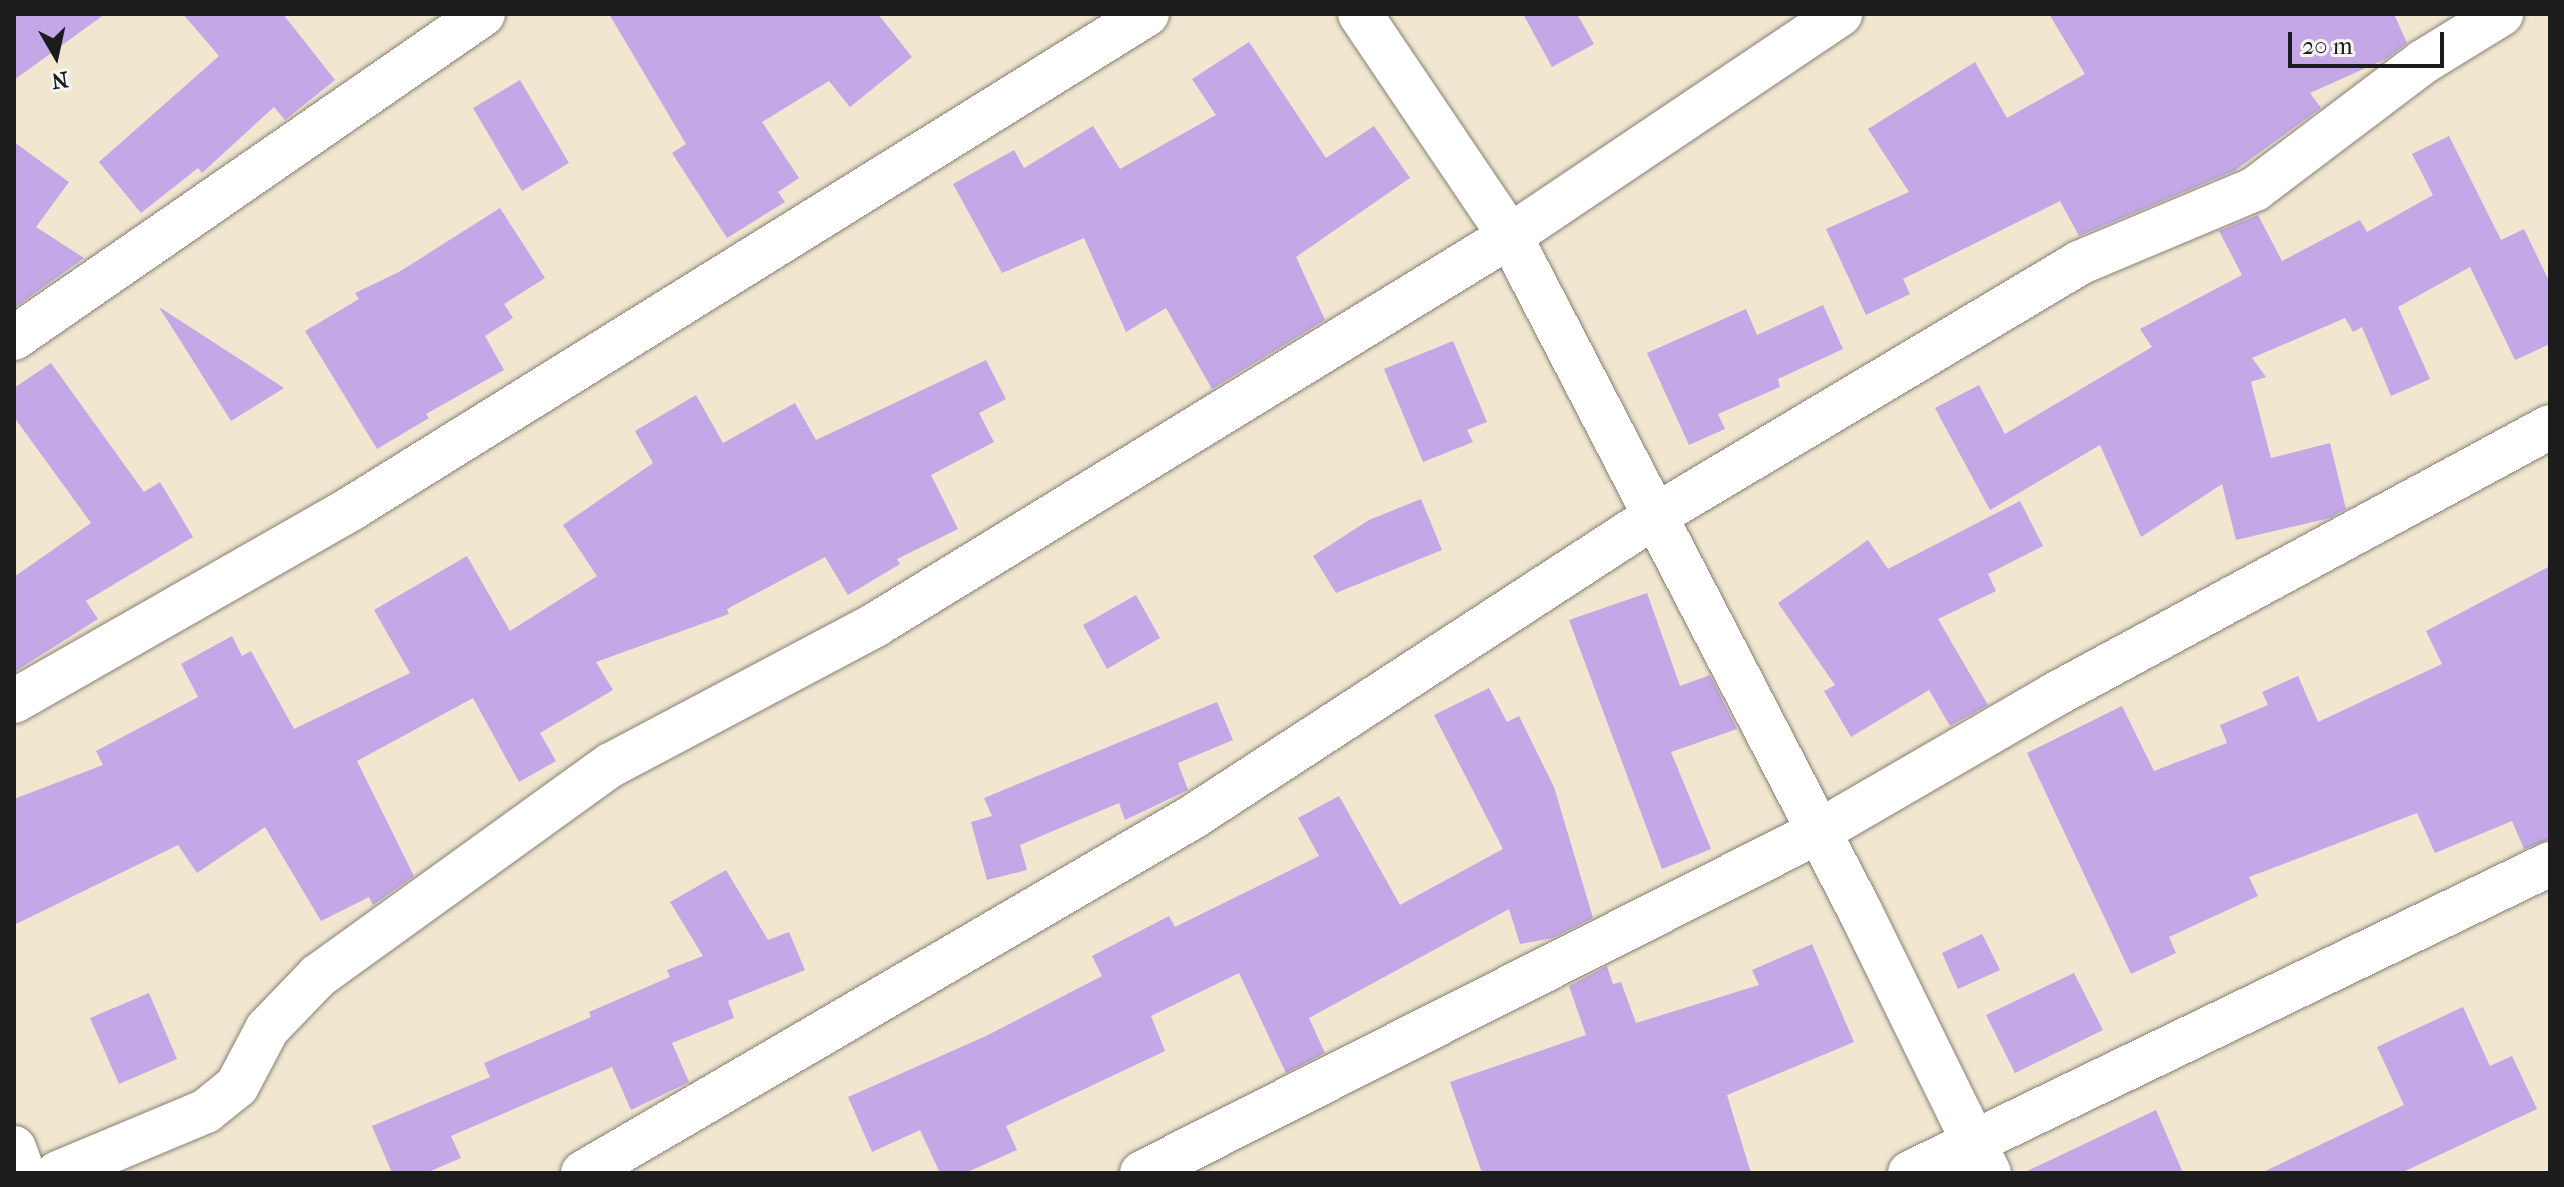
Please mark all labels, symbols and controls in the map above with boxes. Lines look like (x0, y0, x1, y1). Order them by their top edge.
north arrow (16, 16, 96, 96)
scale bar (2292, 16, 2448, 66)
text: 20 m (2302, 32, 2353, 60)
text: N (49, 66, 70, 94)

